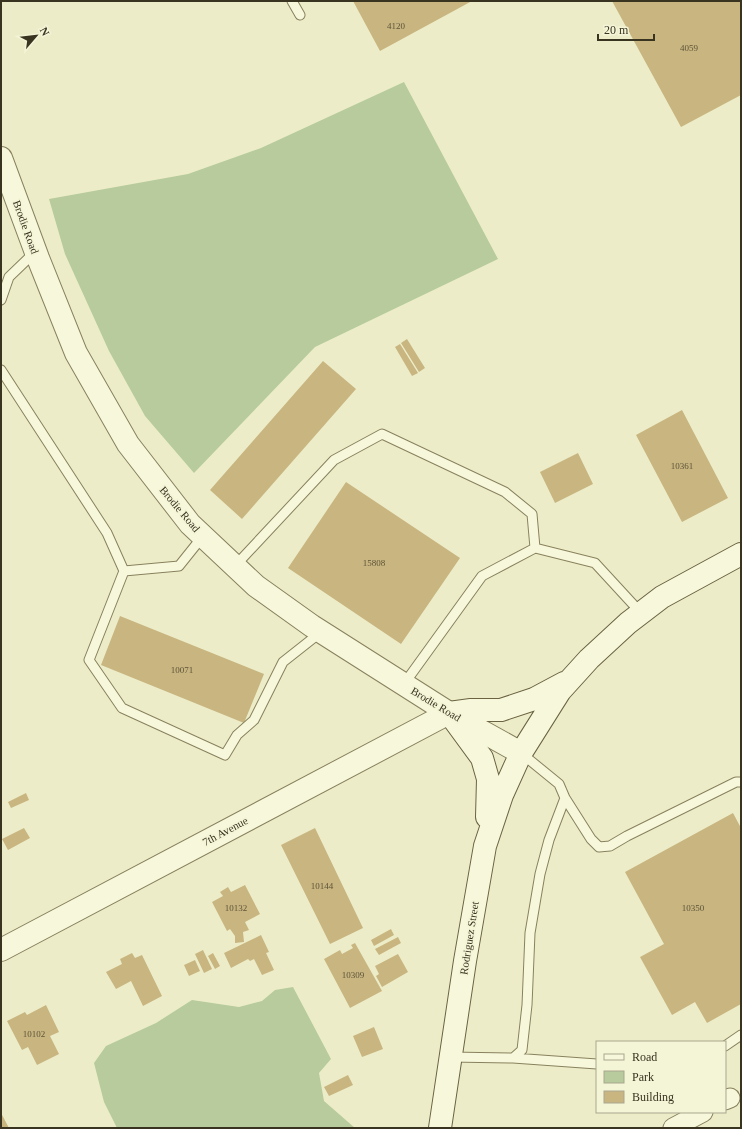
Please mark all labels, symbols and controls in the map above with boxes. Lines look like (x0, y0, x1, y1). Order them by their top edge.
north arrow (16, 16, 56, 56)
scale bar (598, 16, 654, 42)
house number: 4120 (387, 21, 406, 31)
text: 20 m (604, 23, 629, 37)
text: N (38, 25, 52, 38)
house number: 4059 (680, 43, 699, 53)
street label: Brodie Road (11, 199, 41, 256)
house number: 10361 (671, 461, 693, 471)
street label: Brodie Road (157, 484, 203, 535)
house number: 15808 (363, 558, 386, 568)
house number: 10071 (171, 665, 193, 675)
street label: Brodie Road (409, 684, 463, 724)
street label: 7th Avenue (200, 814, 250, 848)
house number: 10144 (311, 881, 334, 891)
street label: Rodriguez Street (457, 900, 481, 976)
house number: 10132 (225, 903, 247, 913)
house number: 10350 (682, 903, 705, 913)
house number: 10309 (342, 970, 365, 980)
house number: 10102 (23, 1029, 45, 1039)
legend (596, 1041, 726, 1113)
text: Road (632, 1050, 657, 1064)
text: Park (632, 1070, 654, 1084)
text: Building (632, 1090, 674, 1104)

